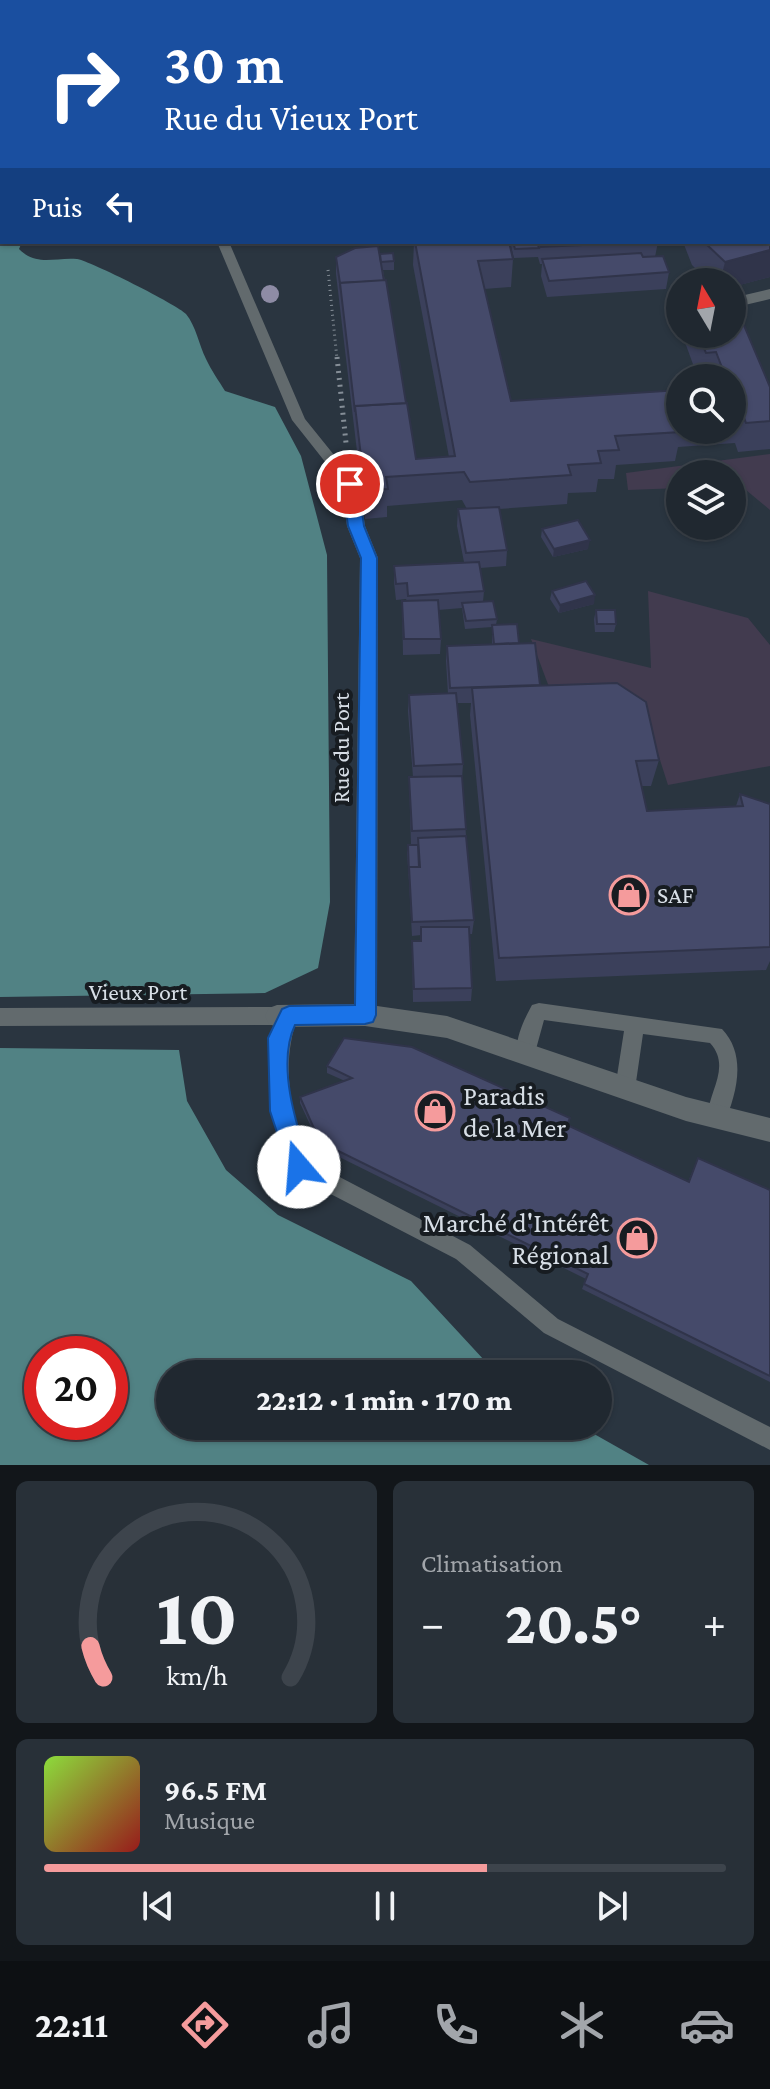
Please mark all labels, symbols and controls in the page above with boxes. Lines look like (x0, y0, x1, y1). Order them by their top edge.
icon: right (32, 32, 136, 136)
text: 30 m (164, 33, 284, 95)
text: Rue du Vieux Port (164, 98, 418, 138)
icon: left (99, 184, 143, 228)
text: Puis (32, 190, 83, 223)
north arrow (666, 268, 746, 348)
map controls (666, 268, 746, 540)
button: search (666, 364, 746, 444)
pin (316, 450, 384, 518)
button: layers (666, 460, 746, 540)
icon: arrive (328, 462, 372, 506)
street label: Rue du Port (327, 692, 354, 803)
shop icon: SAF (608, 874, 650, 916)
place label: SAF (657, 881, 694, 908)
street label: Vieux Port (89, 978, 188, 1005)
place label: Paradis de la Mer (463, 1080, 566, 1143)
shop icon: Paradis de la Mer (414, 1090, 456, 1132)
position arrow (257, 1125, 341, 1209)
place label: Marché d'Intérêt Régional (422, 1207, 610, 1270)
shop icon: Marché d'Intérêt Régional (616, 1217, 658, 1259)
speed limit sign: 20 (24, 1336, 128, 1440)
text: 22:12 · 1 min · 170 m (256, 1383, 512, 1416)
text: Climatisation (421, 1549, 563, 1578)
text: 10 (156, 1569, 237, 1662)
text: 20.5° (505, 1589, 642, 1656)
text: − (421, 1599, 444, 1647)
text: + (703, 1599, 726, 1647)
text: km/h (166, 1659, 227, 1691)
text: 96.5 FM (164, 1773, 267, 1806)
text: Musique (164, 1806, 255, 1835)
icon: previous (136, 1884, 180, 1928)
icon: pause (363, 1884, 407, 1928)
icon: next (590, 1884, 634, 1928)
icon: directions (177, 1997, 233, 2053)
icon: music (303, 1997, 359, 2053)
icon: phone (428, 1997, 484, 2053)
icon: climate (554, 1997, 610, 2053)
icon: car (679, 1997, 735, 2053)
text: 22:11 (35, 2005, 108, 2045)

